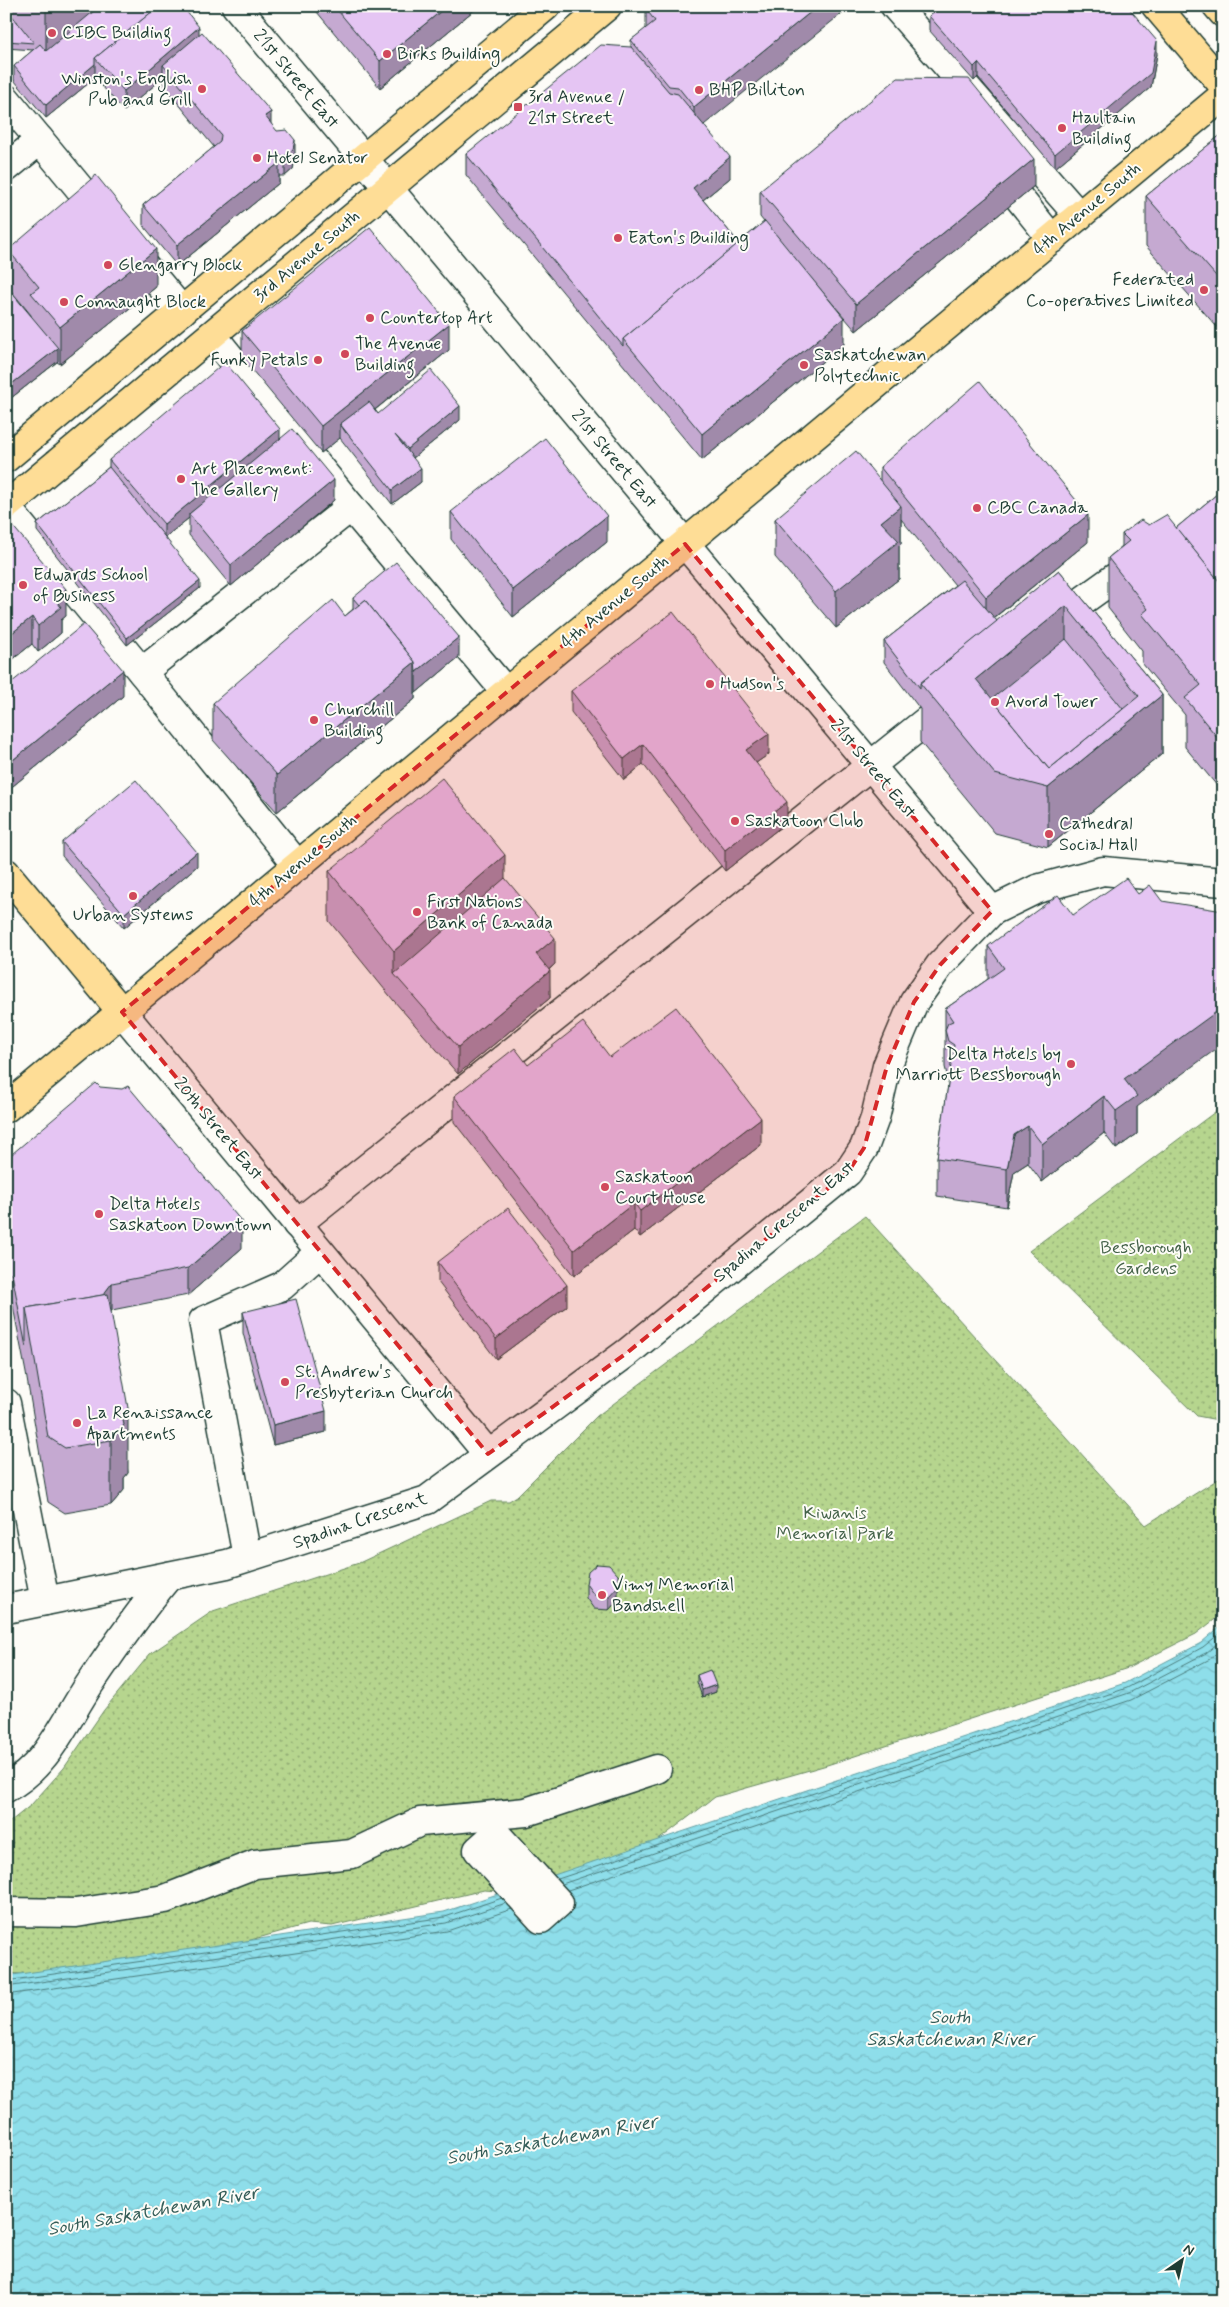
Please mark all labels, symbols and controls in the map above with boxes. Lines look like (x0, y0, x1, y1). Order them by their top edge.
place label: CIBC Building (62, 21, 171, 47)
street label: 21st Street East (247, 24, 345, 134)
marker: CIBC Building (46, 27, 58, 39)
place label: Birks Building (397, 42, 500, 67)
marker: Birks Building (381, 48, 393, 60)
place label: Winston's English Pub and Grill (61, 67, 192, 112)
place label: BHP Billiton (709, 78, 805, 102)
marker: Winston's English Pub and Grill (196, 83, 208, 95)
marker: BHP Billiton (693, 84, 705, 96)
place label: 3rd Avenue / 21st Street (528, 85, 625, 130)
marker: 3rd Avenue / 21st Street (512, 101, 524, 113)
place label: Haultain Building (1072, 106, 1136, 153)
marker: Haultain Building (1056, 122, 1068, 134)
place label: Hotel Senator (267, 146, 369, 170)
marker: Hotel Senator (251, 152, 263, 164)
street label: 4th Avenue South (1028, 157, 1146, 261)
street label: 3rd Avenue South (249, 204, 365, 308)
place label: Eaton's Building (628, 226, 749, 251)
marker: Eaton's Building (612, 232, 624, 244)
place label: Glengarry Block (118, 253, 242, 277)
marker: Glengarry Block (102, 259, 114, 271)
place label: Federated Co-operatives Limited (1026, 268, 1194, 313)
marker: Federated Co-operatives Limited (1198, 284, 1210, 296)
place label: Connaught Block (74, 290, 206, 314)
marker: Connaught Block (58, 296, 70, 308)
place label: Countertop Art (380, 306, 493, 330)
marker: Countertop Art (364, 312, 376, 324)
place label: The Avenue Building (355, 332, 441, 379)
place label: Saskatchewan Polytechnic (814, 343, 927, 388)
place label: Funky Petals (210, 348, 308, 372)
marker: The Avenue Building (339, 348, 351, 360)
marker: Funky Petals (312, 354, 324, 366)
marker: Saskatchewan Polytechnic (798, 359, 810, 371)
street label: 21st Street East (565, 404, 663, 514)
place label: Art Placement: The Gallery (191, 457, 312, 502)
marker: Art Placement: The Gallery (175, 473, 187, 485)
place label: CBC Canada (987, 496, 1088, 520)
marker: CBC Canada (971, 502, 983, 514)
street label: 4th Avenue South (556, 550, 674, 654)
place label: Edwards School of Business (33, 563, 148, 608)
marker: Edwards School of Business (17, 579, 29, 591)
place label: Hudson's (720, 672, 784, 696)
marker: Hudson's (704, 678, 716, 690)
place label: Avord Tower (1005, 690, 1098, 714)
marker: Avord Tower (989, 696, 1001, 708)
place label: Churchill Building (324, 698, 394, 745)
marker: Churchill Building (308, 714, 320, 726)
street label: 21st Street East (824, 714, 922, 824)
street label: 4th Avenue South (244, 809, 362, 913)
place label: Saskatoon Club (745, 809, 863, 833)
place label: Cathedral Social Hall (1059, 812, 1137, 857)
marker: Saskatoon Club (729, 815, 741, 827)
marker: Cathedral Social Hall (1043, 828, 1055, 840)
marker: Urban Systems (127, 890, 139, 902)
place label: First Nations Bank of Canada (427, 890, 553, 935)
place label: Urban Systems (73, 903, 193, 927)
marker: First Nations Bank of Canada (411, 906, 423, 918)
place label: Delta Hotels by Marriott Bessborough (896, 1042, 1061, 1087)
marker: Delta Hotels by Marriott Bessborough (1065, 1058, 1077, 1070)
street label: 20th Street East (168, 1072, 269, 1186)
street label: Spadina Crescent East (708, 1155, 860, 1288)
place label: Saskatoon Court House (615, 1165, 706, 1210)
marker: Saskatoon Court House (599, 1181, 611, 1193)
place label: Delta Hotels Saskatoon Downtown (109, 1192, 272, 1237)
marker: Delta Hotels Saskatoon Downtown (93, 1208, 105, 1220)
park label: Bessborough Gardens (1100, 1236, 1192, 1281)
place label: St. Andrew's Presbyterian Church (295, 1360, 453, 1405)
marker: St. Andrew's Presbyterian Church (279, 1376, 291, 1388)
place label: La Renaissance Apartments (87, 1401, 213, 1447)
marker: La Renaissance Apartments (71, 1417, 83, 1429)
street label: Spadina Crescent (290, 1487, 431, 1555)
park label: Kiwanis Memorial Park (776, 1501, 894, 1546)
place label: Vimy Memorial Bandshell (612, 1573, 734, 1618)
marker: Vimy Memorial Bandshell (596, 1589, 608, 1601)
water label: South Saskatchewan River (866, 2005, 1037, 2052)
water label: South Saskatchewan River (445, 2109, 662, 2171)
water label: South Saskatchewan River (46, 2180, 263, 2242)
north arrow (1156, 2234, 1206, 2284)
text: N (1180, 2240, 1198, 2260)

